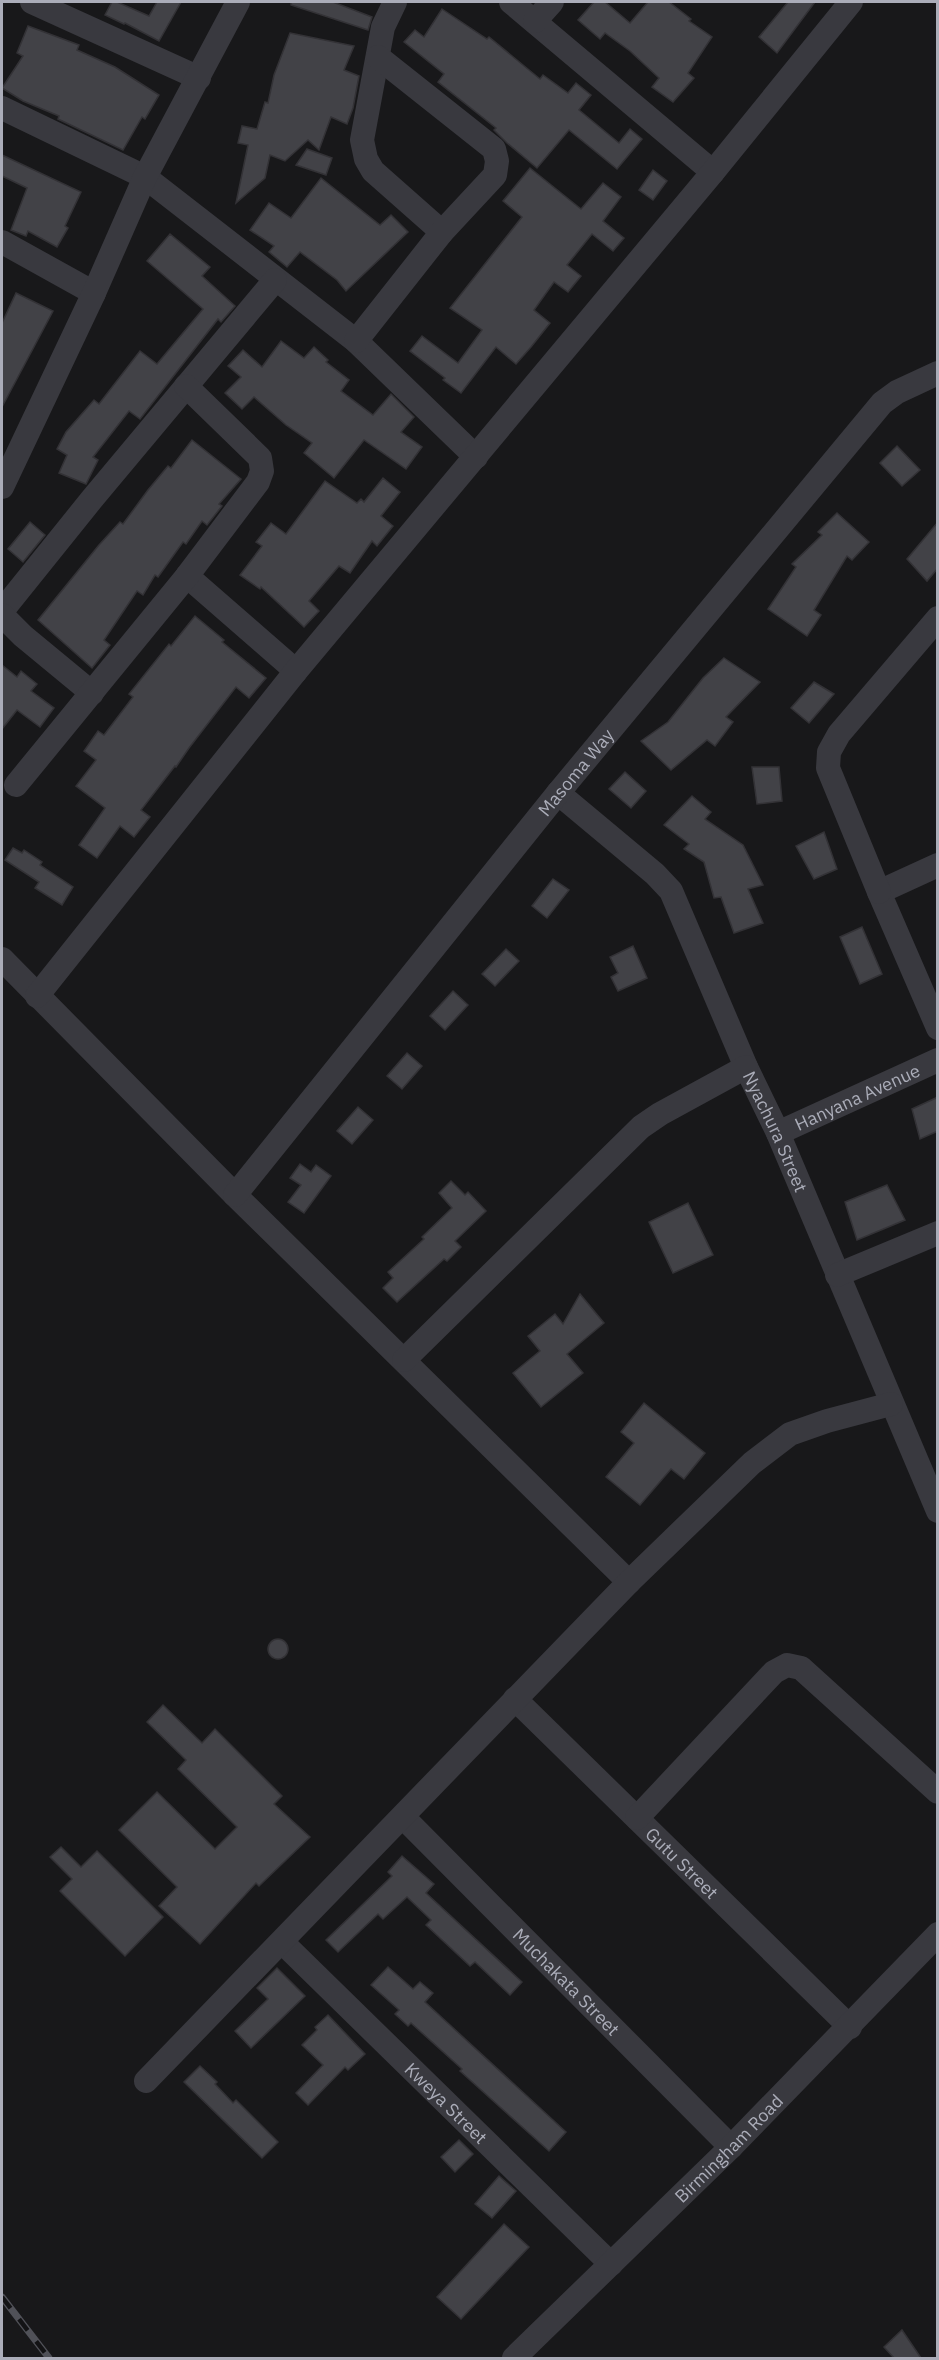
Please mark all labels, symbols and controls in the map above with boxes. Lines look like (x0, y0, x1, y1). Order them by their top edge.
street label: Masoma Way (533, 723, 619, 821)
street label: Hanyana Avenue (791, 1058, 923, 1135)
street label: Nyachura Street (738, 1067, 813, 1195)
street label: Gutu Street (641, 1822, 723, 1903)
street label: Muchakata Street (508, 1923, 625, 2040)
street label: Kweya Street (400, 2057, 493, 2148)
street label: Birmingham Road (669, 2089, 788, 2207)

